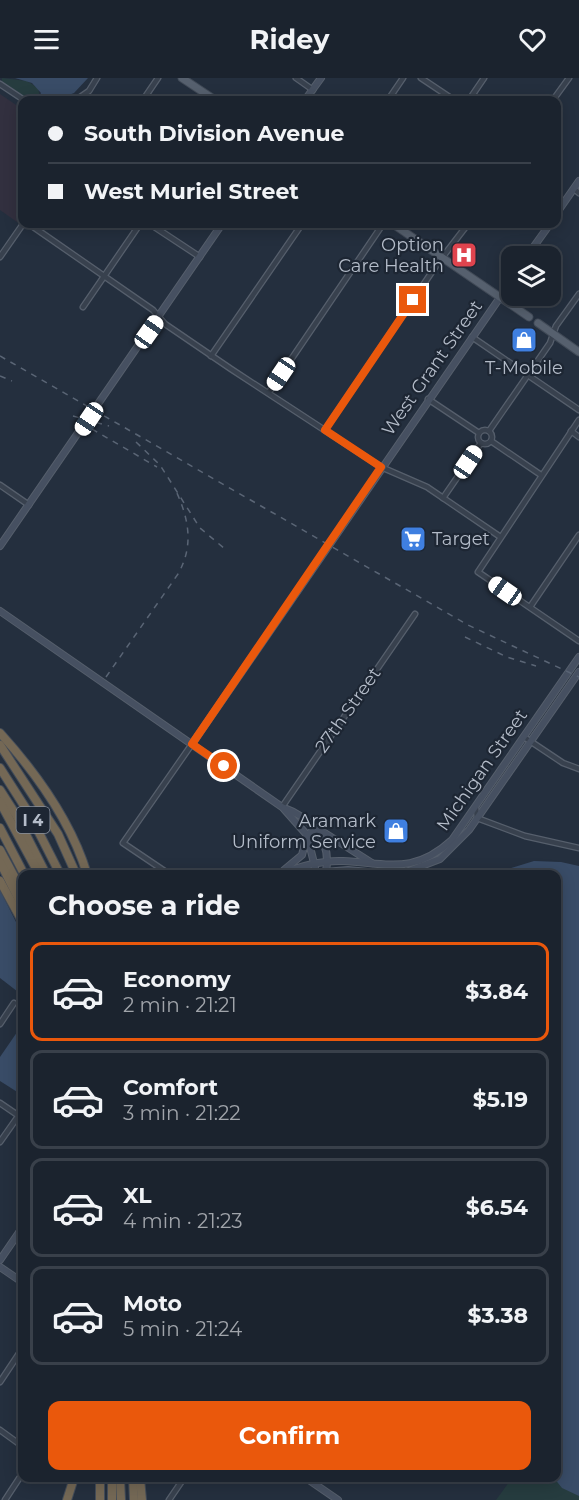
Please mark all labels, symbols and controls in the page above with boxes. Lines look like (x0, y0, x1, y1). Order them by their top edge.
icon: menu (30, 23, 63, 56)
text: Ridey (250, 23, 329, 56)
icon: heart (516, 23, 549, 56)
text: South Division Avenue (84, 120, 344, 147)
text: West Muriel Street (84, 178, 299, 205)
place label: Option Care Health (338, 234, 444, 277)
hospital icon: Option Care Health (449, 240, 479, 270)
map controls (501, 246, 561, 306)
button: layers (501, 246, 561, 306)
route end (399, 286, 426, 313)
street label: West Grant Street (377, 296, 487, 440)
car (131, 312, 167, 352)
shop icon: T-Mobile (509, 325, 539, 355)
car (263, 354, 299, 394)
place label: T-Mobile (485, 357, 563, 379)
car (71, 399, 107, 439)
car (450, 442, 486, 482)
supermarket icon: Target (398, 524, 428, 554)
place label: Target (432, 528, 490, 550)
car (485, 573, 525, 609)
street label: 27th Street (311, 663, 385, 757)
street label: Michigan Street (432, 705, 532, 835)
route start (210, 752, 237, 779)
road number: I 4 (16, 807, 50, 833)
place label: Aramark Uniform Service (232, 810, 376, 853)
shop icon: Aramark Uniform Service (381, 816, 411, 846)
text: Choose a ride (48, 889, 240, 922)
icon: car (51, 965, 105, 1019)
text: Economy (123, 966, 231, 993)
text: $3.84 (465, 978, 528, 1005)
text: 2 min · 21:21 (123, 993, 237, 1017)
icon: car (51, 1073, 105, 1127)
text: Comfort (123, 1074, 218, 1101)
text: $5.19 (473, 1086, 528, 1113)
text: 3 min · 21:22 (123, 1101, 241, 1125)
icon: car (51, 1181, 105, 1235)
text: XL (123, 1182, 152, 1209)
text: $6.54 (466, 1194, 528, 1221)
text: 4 min · 21:23 (123, 1209, 243, 1233)
icon: car (51, 1289, 105, 1343)
text: Moto (123, 1290, 182, 1317)
text: $3.38 (467, 1302, 528, 1329)
text: 5 min · 21:24 (123, 1317, 242, 1341)
button: Confirm (48, 1401, 531, 1470)

